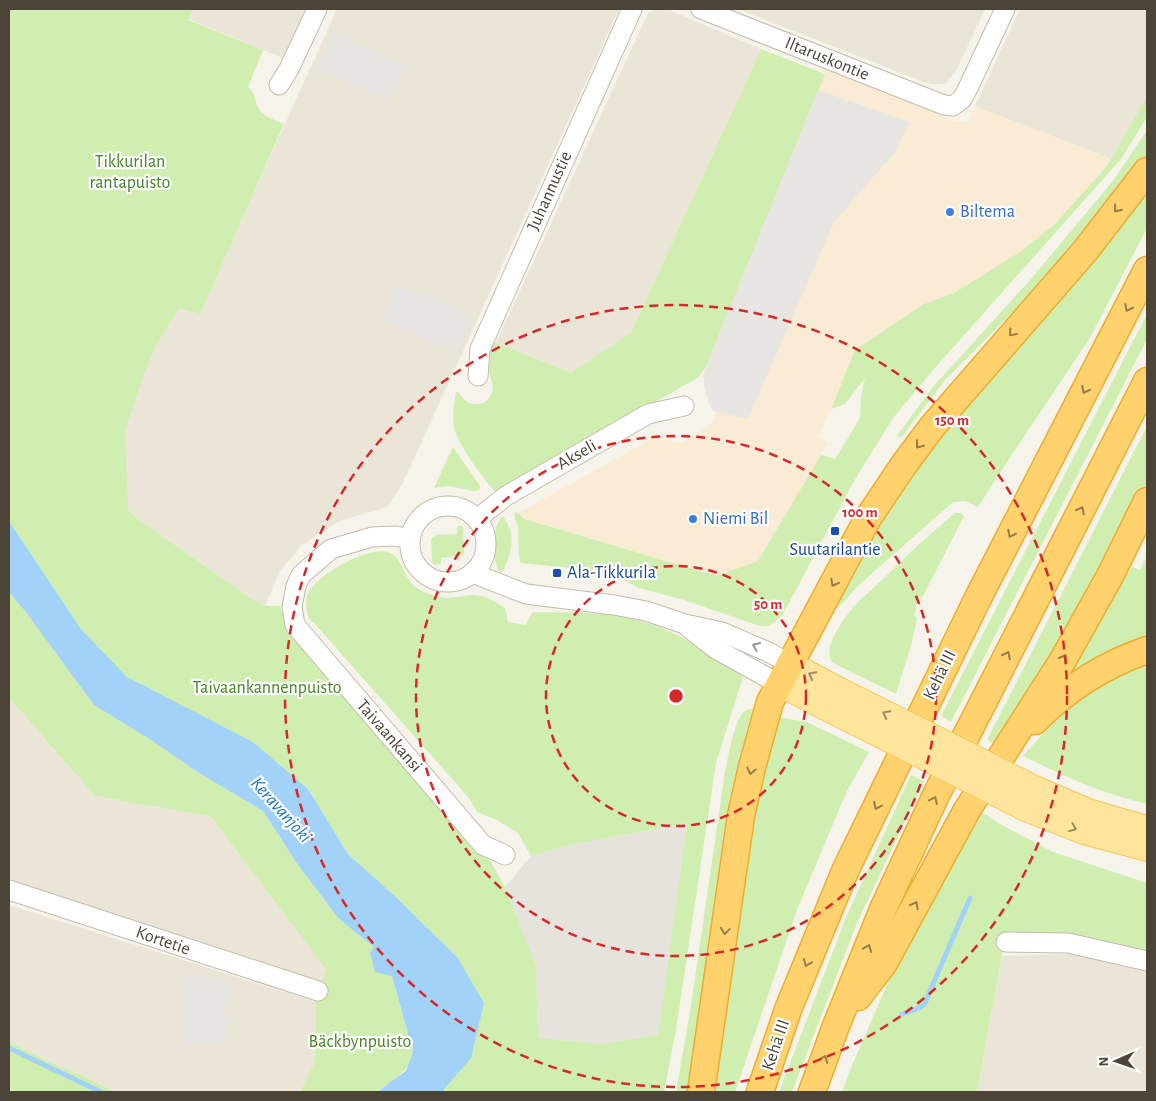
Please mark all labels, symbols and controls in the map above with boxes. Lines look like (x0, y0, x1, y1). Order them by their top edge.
street label: Iltaruskontie (782, 34, 872, 84)
street label: Juhannustie (525, 149, 575, 233)
park label: Tikkurilan rantapuisto (90, 153, 171, 192)
place label: Biltema (960, 203, 1015, 221)
one-way arrow (1114, 204, 1123, 213)
marker: Biltema (944, 206, 956, 218)
one-way arrow (1124, 303, 1134, 312)
one-way arrow (1009, 328, 1018, 337)
one-way arrow (1081, 385, 1091, 394)
text: 150 m (935, 413, 969, 428)
street label: Akseli (554, 437, 600, 473)
one-way arrow (916, 439, 924, 448)
text: 100 m (842, 505, 878, 520)
one-way arrow (1075, 506, 1085, 515)
place label: Niemi Bil (703, 510, 768, 528)
marker: Niemi Bil (687, 513, 699, 525)
marker: Suutarilantie (829, 525, 841, 537)
one-way arrow (1007, 529, 1017, 538)
place label: Suutarilantie (789, 541, 881, 559)
place label: Ala-Tikkurila (567, 564, 656, 582)
marker: Ala-Tikkurila (551, 567, 563, 579)
one-way arrow (830, 578, 840, 587)
text: 50 m (754, 597, 782, 612)
one-way arrow (752, 642, 761, 653)
street label: Kehä III (920, 647, 960, 703)
one-way arrow (1001, 651, 1011, 660)
one-way arrow (1058, 654, 1068, 663)
one-way arrow (808, 672, 817, 682)
park label: Taivaankannenpuisto (192, 679, 342, 697)
centre of rings (667, 687, 685, 705)
street label: Taivaankansi (353, 696, 425, 776)
one-way arrow (882, 709, 891, 720)
one-way arrow (746, 766, 757, 775)
water label: Keravanjoki (247, 774, 315, 846)
one-way arrow (928, 796, 939, 805)
one-way arrow (873, 800, 883, 809)
one-way arrow (1068, 822, 1077, 832)
one-way arrow (909, 901, 919, 910)
street label: Kortetie (134, 923, 192, 959)
one-way arrow (720, 927, 731, 935)
one-way arrow (862, 944, 872, 953)
one-way arrow (803, 958, 814, 967)
street label: Kehä III (759, 1017, 793, 1073)
park label: Bäckbynpuisto (309, 1033, 412, 1051)
north arrow (1091, 1036, 1141, 1086)
one-way arrow (818, 1055, 828, 1064)
text: N (1097, 1056, 1111, 1067)

